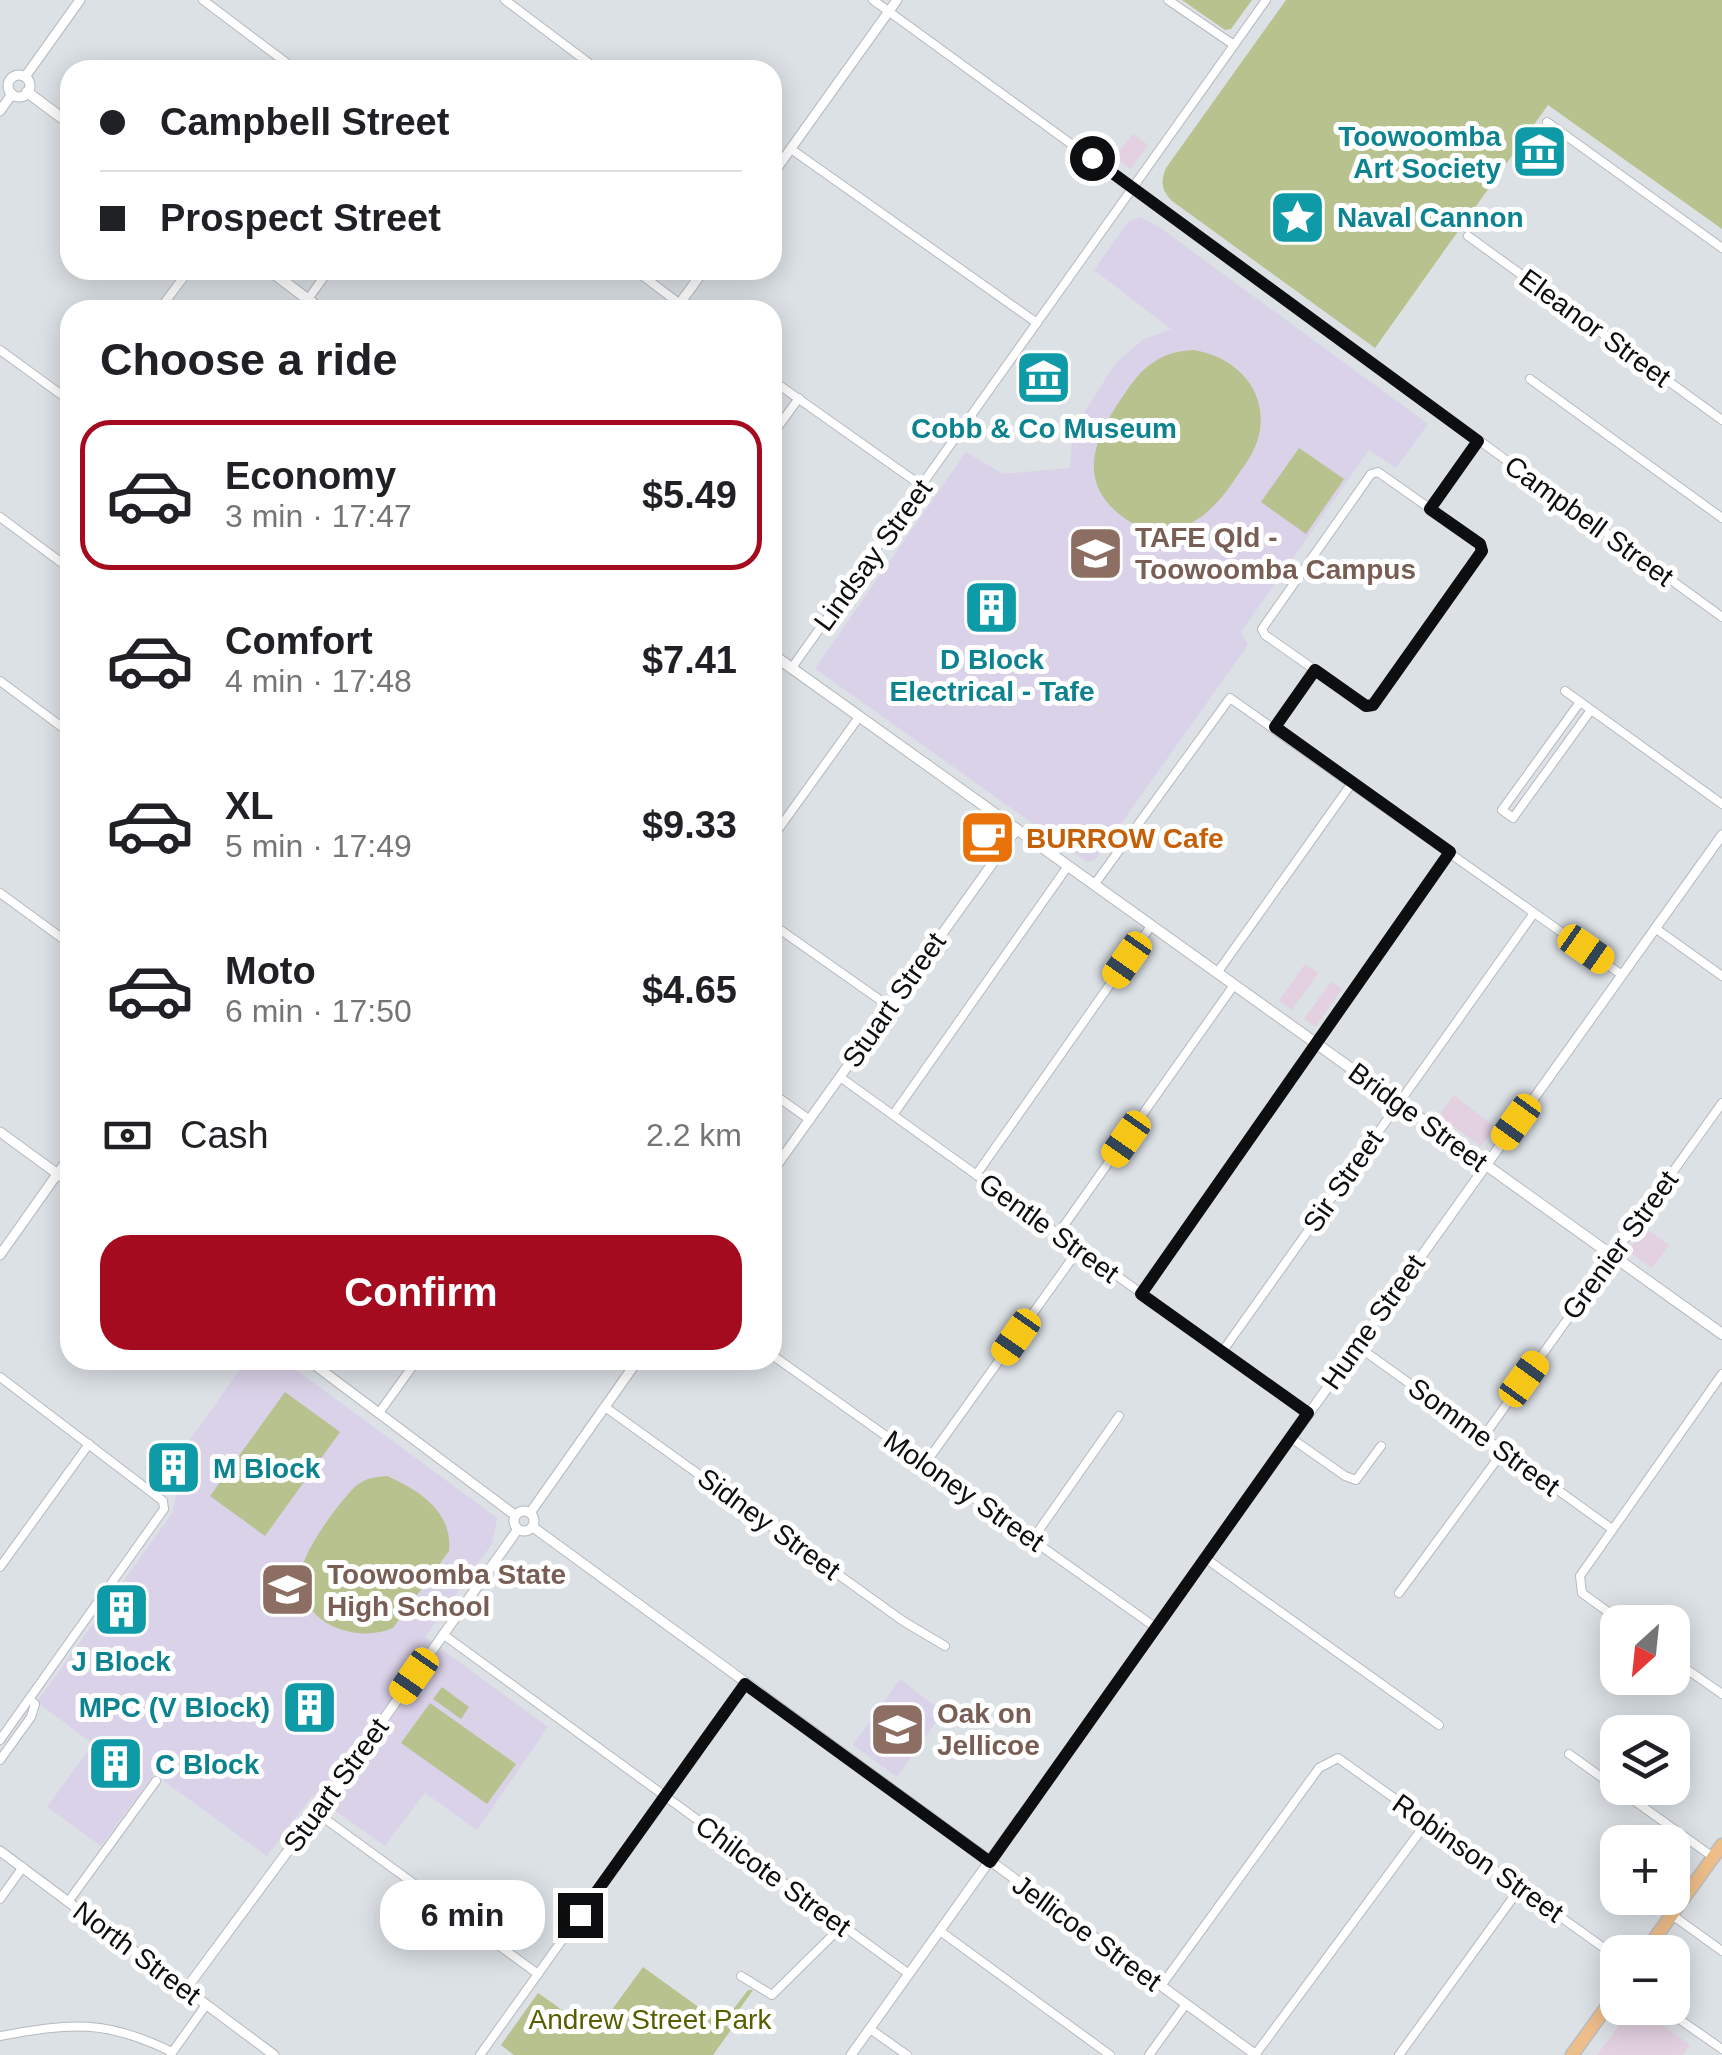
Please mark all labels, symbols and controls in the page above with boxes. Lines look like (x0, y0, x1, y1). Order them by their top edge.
text: Campbell Street (160, 101, 449, 143)
place label: Toowoomba Art Society (1338, 121, 1501, 184)
museum icon: Toowoomba Art Society (1510, 122, 1570, 182)
route start (1070, 136, 1115, 181)
place icon: Naval Cannon (1268, 187, 1328, 247)
text: Prospect Street (160, 197, 441, 239)
place label: Naval Cannon (1337, 202, 1524, 233)
street label: Eleanor Street (1513, 263, 1677, 393)
text: Choose a ride (100, 334, 398, 385)
museum icon: Cobb & Co Museum (1014, 347, 1074, 407)
place label: Cobb & Co Museum (911, 413, 1177, 444)
street label: Campbell Street (1499, 449, 1679, 593)
icon: car (105, 450, 195, 540)
text: Economy (225, 455, 396, 497)
street label: Lindsay Street (808, 473, 938, 637)
text: $5.49 (642, 474, 737, 516)
text: 3 min · 17:47 (225, 498, 412, 534)
place label: TAFE Qld - Toowoomba Campus (1135, 522, 1416, 585)
school or university icon: TAFE Qld - Toowoomba Campus (1066, 523, 1126, 583)
building icon: D Block Electrical - Tafe (962, 578, 1022, 638)
icon: car (105, 615, 195, 705)
text: Comfort (225, 620, 373, 662)
text: $7.41 (642, 639, 737, 681)
place label: D Block Electrical - Tafe (890, 644, 1094, 707)
text: 4 min · 17:48 (225, 663, 412, 699)
icon: car (105, 780, 195, 870)
text: XL (225, 785, 274, 827)
text: $9.33 (642, 804, 737, 846)
cafe icon: BURROW Cafe (957, 808, 1017, 868)
place label: BURROW Cafe (1026, 823, 1224, 854)
text: 5 min · 17:49 (225, 828, 412, 864)
car (1553, 920, 1619, 978)
street label: Stuart Street (836, 927, 952, 1073)
car (1098, 927, 1156, 993)
icon: car (105, 945, 195, 1035)
text: Moto (225, 950, 316, 992)
text: $4.65 (642, 969, 737, 1011)
text: 6 min · 17:50 (225, 993, 412, 1029)
street label: Bridge Street (1343, 1056, 1493, 1178)
car (1486, 1089, 1546, 1155)
car (1097, 1106, 1155, 1172)
icon: cash (100, 1108, 155, 1163)
text: Cash (180, 1114, 269, 1156)
text: 2.2 km (646, 1117, 742, 1153)
street label: Sir Street (1297, 1124, 1389, 1238)
street label: Grenier Street (1556, 1165, 1684, 1325)
street label: Gentle Street (973, 1167, 1125, 1289)
button: Confirm (100, 1235, 742, 1350)
street label: Hume Street (1315, 1249, 1431, 1395)
car (987, 1304, 1045, 1370)
car (1494, 1346, 1554, 1412)
street label: Somme Street (1403, 1372, 1566, 1502)
street label: Moloney Street (878, 1424, 1050, 1558)
building icon: M Block (144, 1438, 204, 1498)
place label: M Block (213, 1453, 321, 1484)
street label: Sidney Street (692, 1462, 846, 1586)
place label: Toowoomba State High School (327, 1559, 566, 1622)
school or university icon: Toowoomba State High School (258, 1560, 318, 1620)
building icon: J Block (91, 1580, 151, 1640)
north arrow (1600, 1605, 1690, 1695)
map controls (1600, 1605, 1690, 2025)
car (385, 1643, 443, 1709)
place label: J Block (71, 1646, 171, 1677)
building icon: MPC (V Block) (279, 1677, 339, 1737)
place label: MPC (V Block) (79, 1692, 270, 1723)
place label: Oak on Jellicoe (937, 1698, 1040, 1761)
school or university icon: Oak on Jellicoe (868, 1699, 928, 1759)
street label: Stuart Street (277, 1712, 395, 1858)
button: layers (1600, 1715, 1690, 1805)
building icon: C Block (86, 1734, 146, 1794)
place label: C Block (155, 1749, 260, 1780)
street label: Robinson Street (1387, 1788, 1569, 1928)
street label: Chilcote Street (690, 1809, 857, 1943)
button: + (1600, 1825, 1690, 1915)
street label: Jellicoe Street (1007, 1869, 1167, 1997)
callout: 6 min (380, 1880, 545, 1950)
route end (558, 1893, 603, 1938)
street label: North Street (67, 1895, 207, 2011)
text: 6 min (421, 1897, 504, 1933)
button: − (1600, 1935, 1690, 2025)
park label: Andrew Street Park (529, 2004, 772, 2035)

